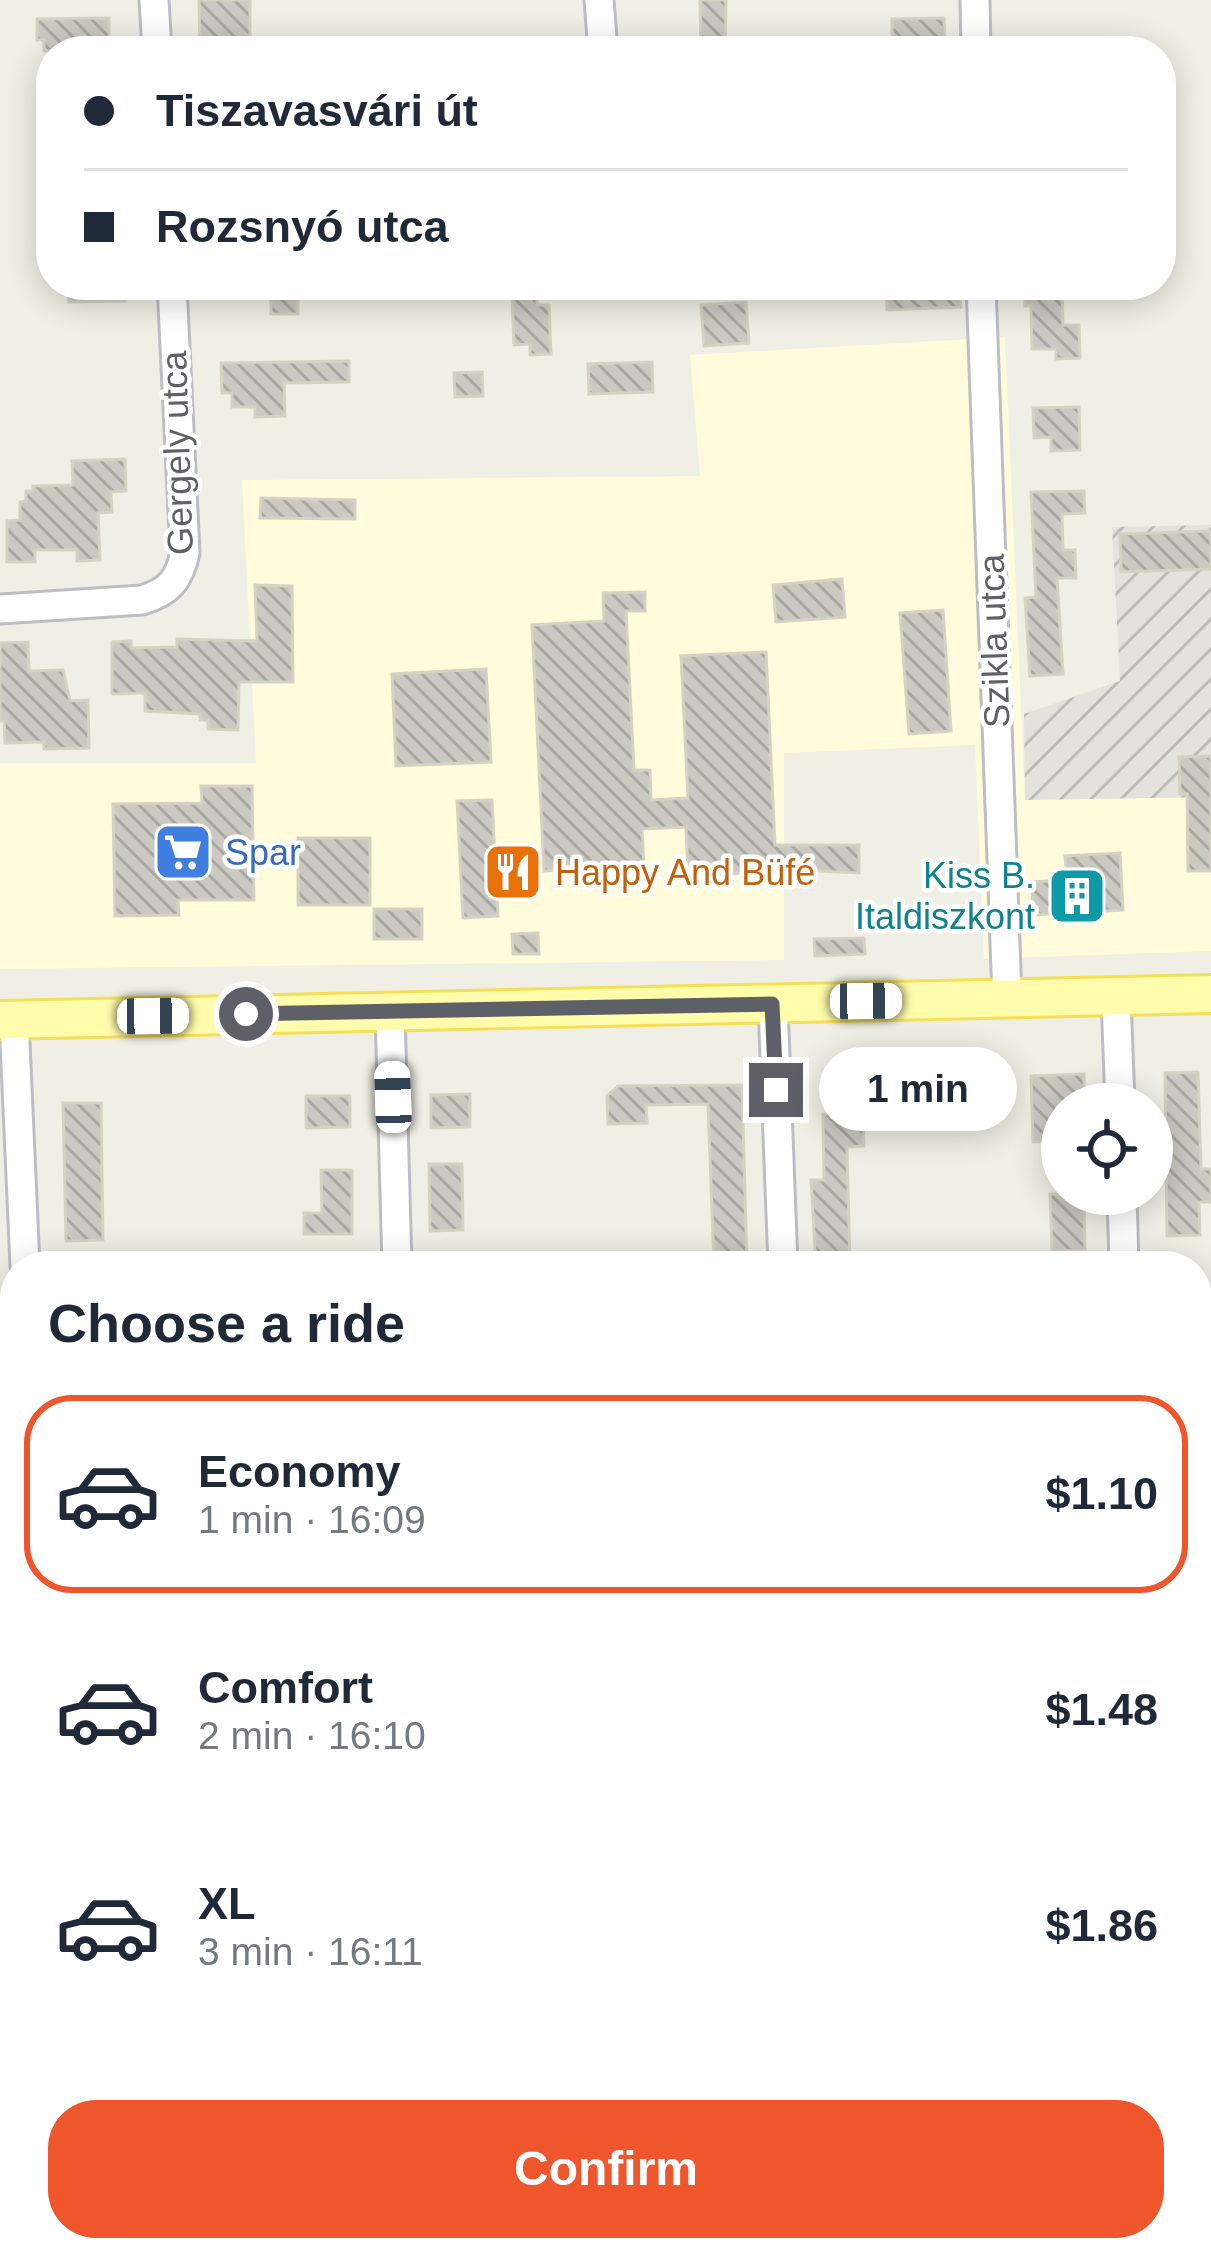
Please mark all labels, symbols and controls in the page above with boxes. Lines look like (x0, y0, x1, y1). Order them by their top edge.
text: Tiszavasvári út (156, 85, 478, 136)
text: Rozsnyó utca (156, 201, 449, 252)
street label: Gergely utca (153, 349, 201, 556)
street label: Szikla utca (970, 552, 1018, 729)
supermarket icon: Spar (152, 821, 214, 883)
place label: Spar (225, 832, 301, 873)
restaurant icon: Happy And Büfé (482, 841, 544, 903)
place label: Happy And Büfé (555, 852, 815, 893)
place label: Kiss B. Italdiszkont (855, 855, 1035, 937)
building icon: Kiss B. Italdiszkont (1046, 865, 1108, 927)
car (830, 982, 902, 1020)
route start (219, 987, 273, 1041)
car (117, 997, 189, 1035)
callout: 1 min (818, 1048, 1016, 1132)
car (374, 1060, 412, 1134)
route end (749, 1063, 803, 1117)
text: 1 min (867, 1067, 969, 1110)
map controls (1041, 1083, 1173, 1215)
button: locate (1041, 1083, 1173, 1215)
text: Choose a ride (48, 1293, 405, 1353)
icon: car (54, 1440, 162, 1548)
text: Economy (198, 1446, 401, 1497)
text: $1.10 (1045, 1468, 1158, 1519)
text: 1 min · 16:09 (198, 1498, 426, 1541)
icon: car (54, 1656, 162, 1764)
text: Comfort (198, 1662, 373, 1713)
text: $1.48 (1045, 1684, 1158, 1735)
text: 2 min · 16:10 (198, 1714, 426, 1757)
icon: car (54, 1872, 162, 1980)
text: XL (198, 1878, 256, 1929)
text: $1.86 (1045, 1900, 1158, 1951)
text: 3 min · 16:11 (198, 1930, 423, 1973)
button: Confirm (48, 2100, 1164, 2238)

